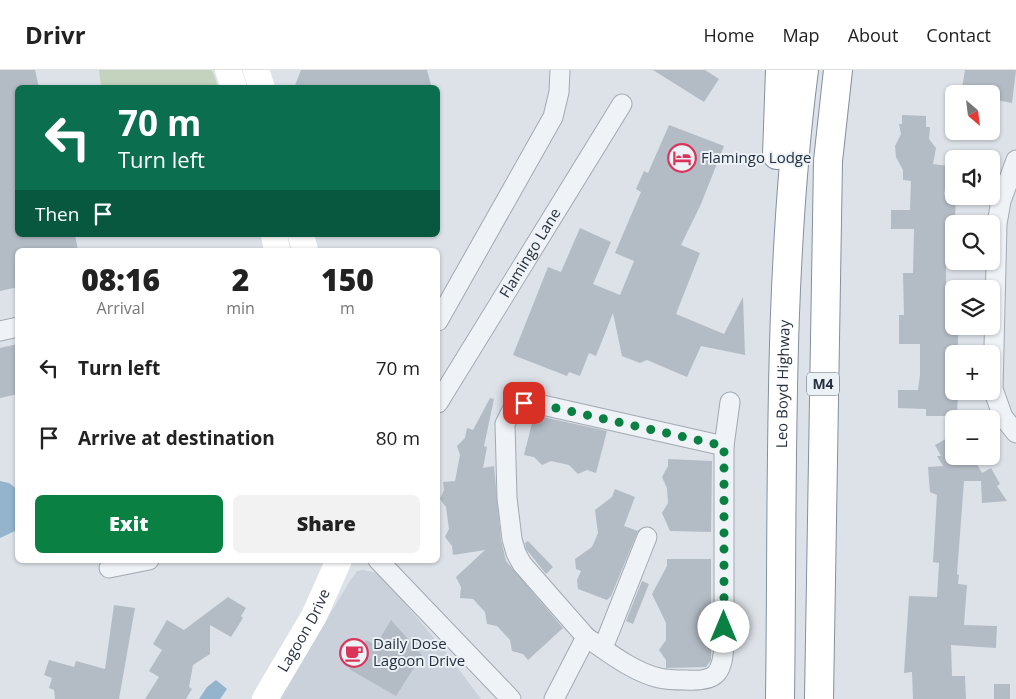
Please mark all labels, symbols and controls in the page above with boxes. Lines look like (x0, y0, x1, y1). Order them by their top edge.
text: Drivr (25, 18, 86, 51)
text: Home (704, 23, 754, 47)
text: Map (782, 23, 820, 47)
text: About (848, 23, 898, 47)
text: Contact (926, 23, 991, 47)
north arrow (945, 85, 1000, 140)
map controls (945, 85, 1000, 465)
text: 70 m (118, 99, 201, 146)
icon: left (35, 105, 100, 170)
hotel icon: Flamingo Lodge (667, 143, 697, 173)
text: Turn left (118, 144, 205, 174)
place label: Flamingo Lodge (701, 147, 811, 167)
button: sound (945, 150, 1000, 205)
icon: arrive (89, 200, 117, 228)
text: Then (35, 201, 79, 227)
street label: Flamingo Lane (494, 204, 565, 301)
button: search (945, 215, 1000, 270)
text: 08:16 (81, 259, 160, 300)
text: 2 (232, 259, 249, 300)
text: 150 (321, 259, 374, 300)
button: layers (945, 280, 1000, 335)
text: Arrival (97, 297, 145, 319)
text: min (226, 297, 255, 319)
text: m (340, 297, 355, 319)
street label: Leo Boyd Highway (771, 319, 794, 448)
button: + (945, 345, 1000, 400)
icon: left (35, 354, 63, 382)
text: Turn left (78, 355, 160, 381)
text: 70 m (376, 355, 420, 381)
road number: M4 (807, 372, 839, 396)
pin (503, 382, 545, 424)
icon: arrive (510, 389, 538, 417)
button: − (945, 410, 1000, 465)
icon: arrive (35, 424, 63, 452)
text: Arrive at destination (78, 425, 275, 451)
text: 80 m (376, 425, 420, 451)
button: Exit (35, 495, 223, 553)
button: Share (233, 495, 420, 553)
street label: Lagoon Drive (272, 585, 334, 675)
position arrow (697, 600, 749, 652)
place label: Daily Dose Lagoon Drive (373, 633, 465, 670)
cafe icon: Daily Dose Lagoon Drive (339, 638, 369, 668)

